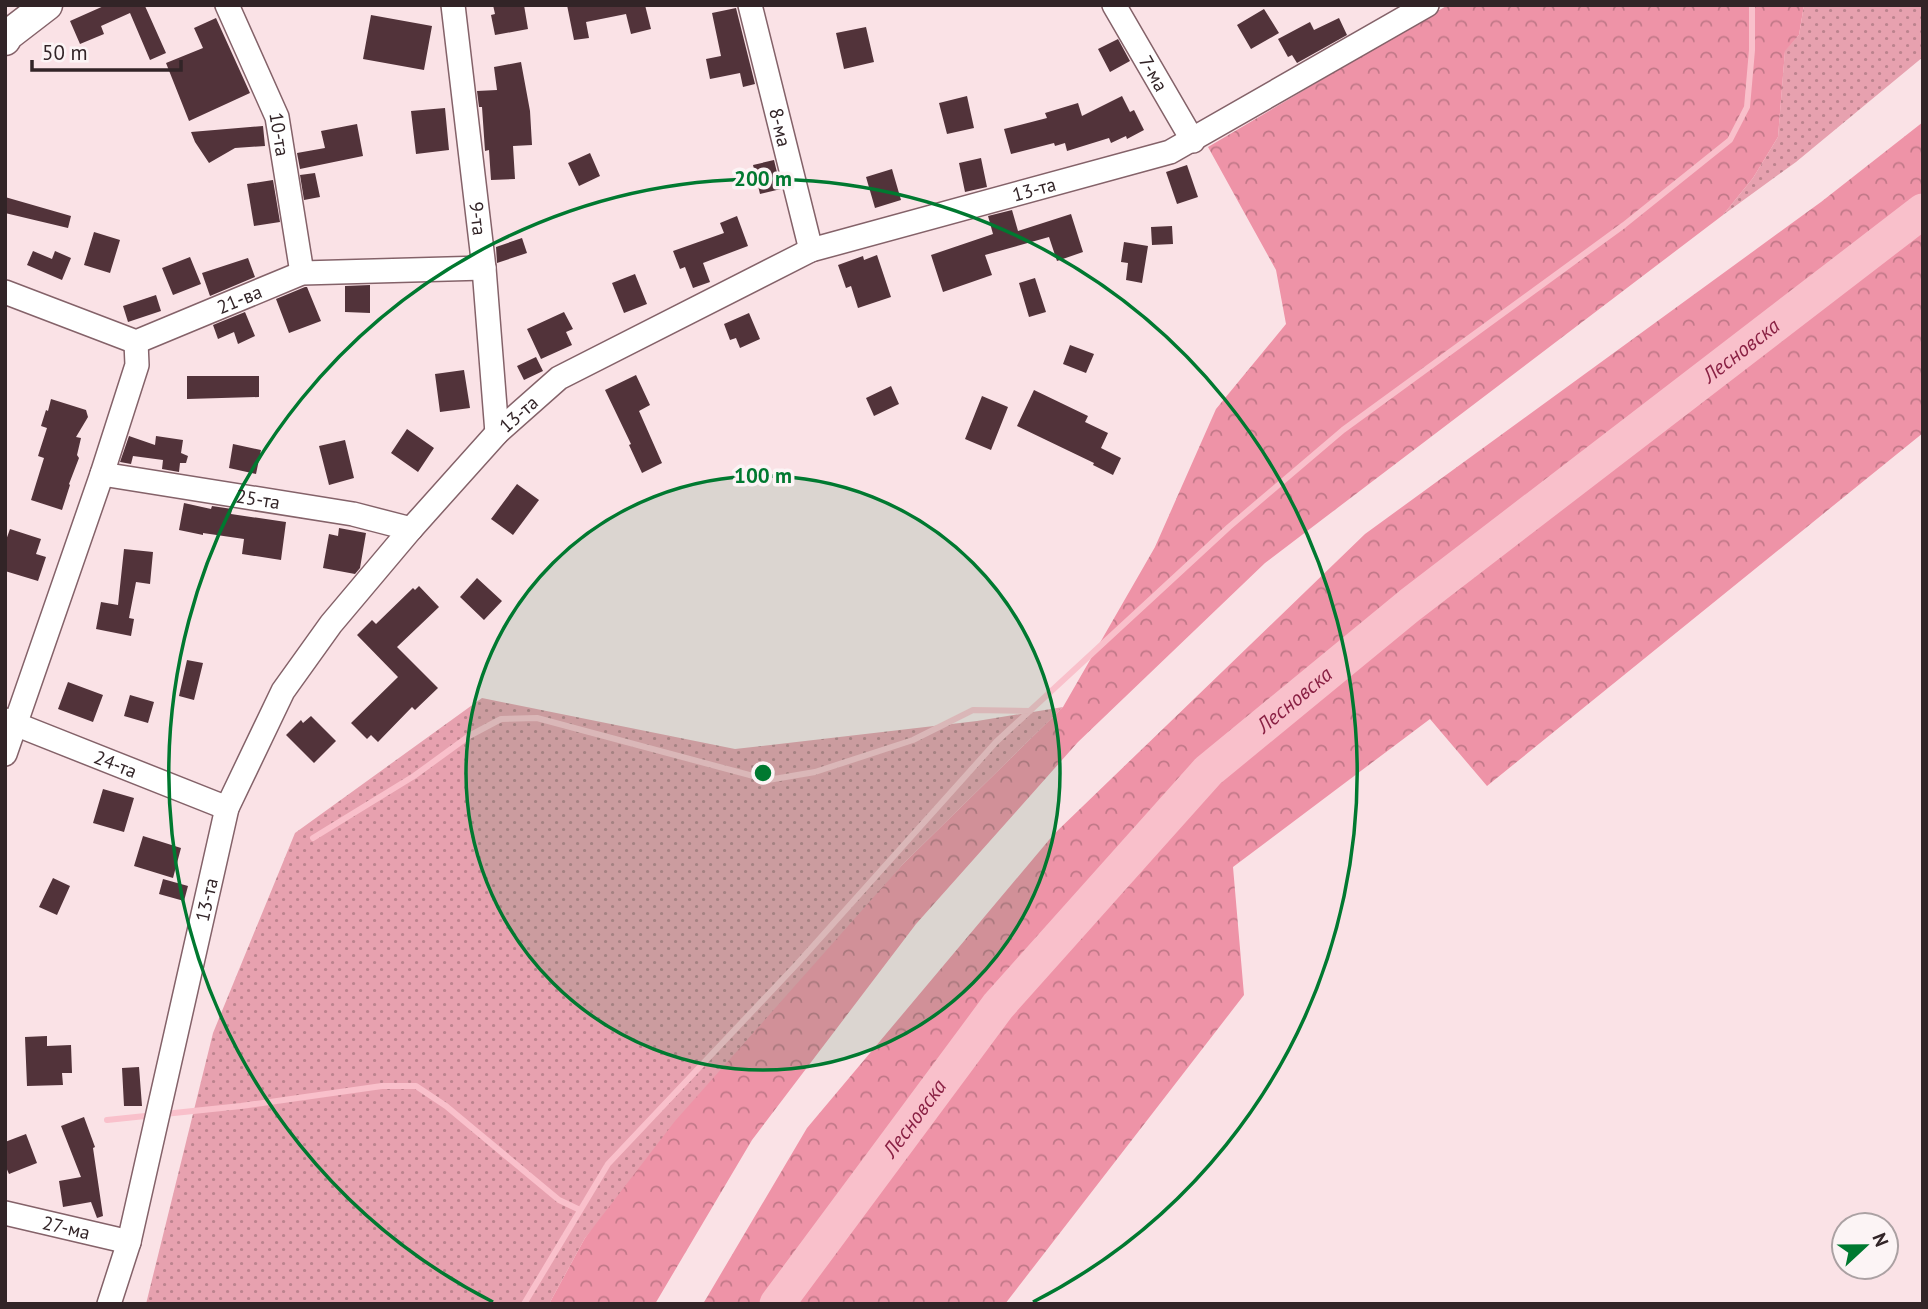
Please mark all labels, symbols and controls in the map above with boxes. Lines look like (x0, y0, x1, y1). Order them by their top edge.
scale bar (32, 28, 180, 72)
text: 50 m (42, 39, 88, 66)
street label: 7-ма (1134, 51, 1174, 96)
street label: 8-ма (764, 105, 797, 149)
street label: 10-та (264, 110, 295, 158)
text: 200 m (734, 165, 792, 192)
street label: 13-та (1010, 172, 1058, 207)
street label: 9-та (464, 200, 492, 237)
street label: 21-ва (213, 279, 265, 319)
water label: Лесновска (1696, 312, 1785, 389)
street label: 13-та (494, 390, 543, 438)
text: 100 m (734, 462, 792, 489)
street label: 25-та (234, 484, 282, 514)
water label: Лесновска (1250, 660, 1338, 739)
street label: 24-та (91, 745, 141, 783)
centre of rings (751, 761, 775, 785)
street label: 13-та (190, 876, 223, 924)
water label: Лесновска (876, 1073, 952, 1163)
street label: 27-ма (40, 1210, 92, 1245)
north arrow (1830, 1211, 1900, 1281)
text: N (1867, 1229, 1894, 1250)

